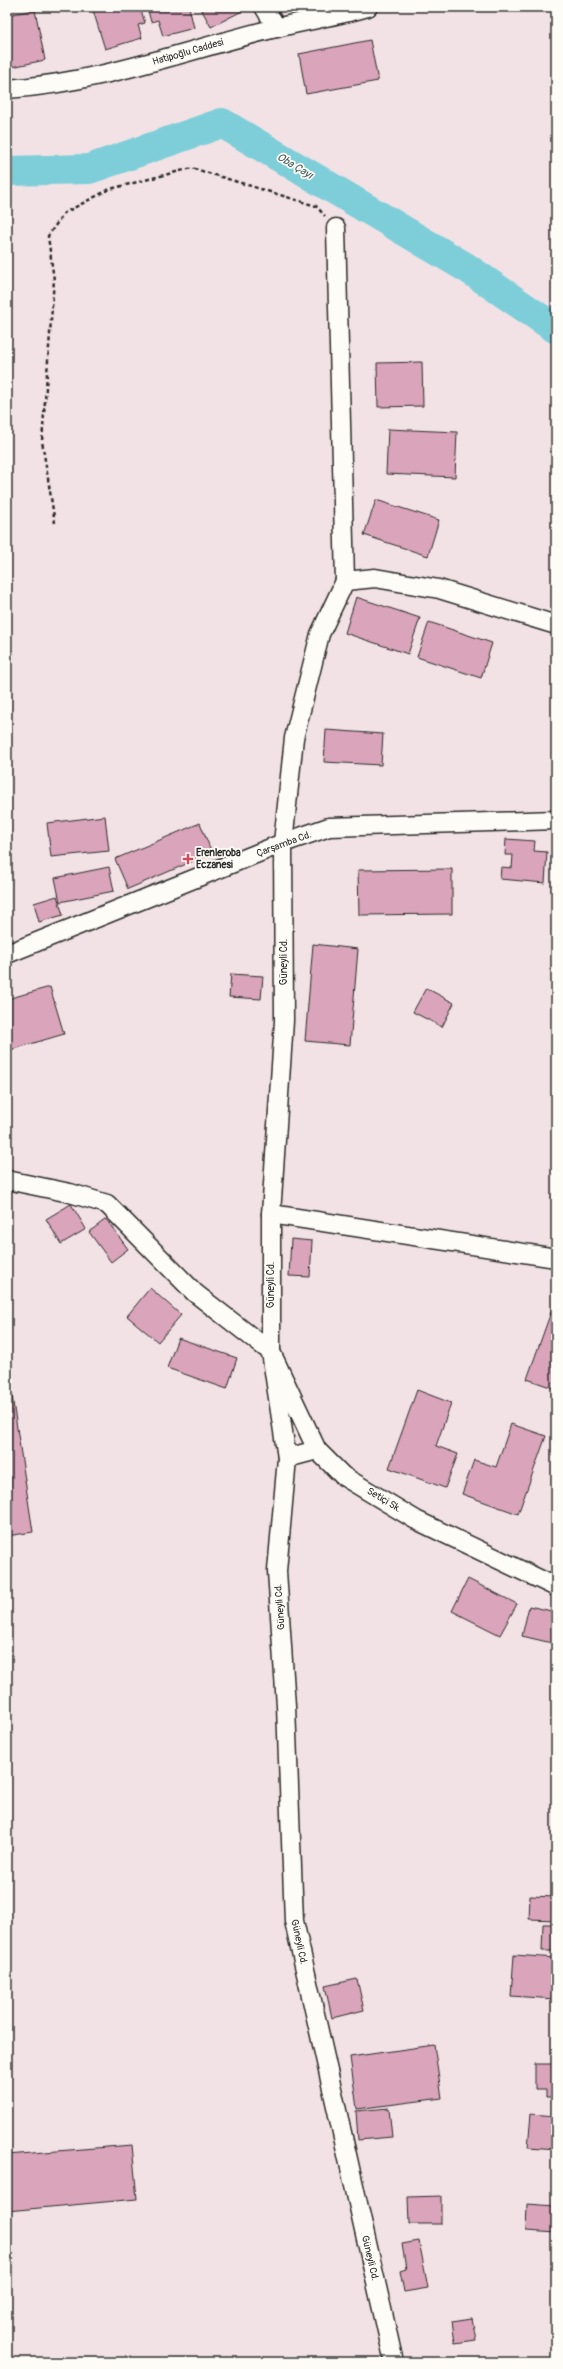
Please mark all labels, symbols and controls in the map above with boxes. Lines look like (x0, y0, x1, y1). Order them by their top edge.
street label: Hatipoğlu Caddesi (151, 36, 225, 68)
water label: Oba Çayı (275, 150, 316, 182)
street label: Çarşamba Cd. (255, 829, 313, 859)
place label: Erenleroba Eczanesi (196, 847, 241, 871)
marker: Erenleroba Eczanesi (183, 854, 193, 864)
street label: Güneyli Cd. (278, 939, 290, 985)
street label: Güneyli Cd. (265, 1262, 277, 1308)
street label: Setiçi Sk. (365, 1485, 403, 1515)
street label: Güneyli Cd. (272, 1584, 288, 1630)
street label: Güneyli Cd. (288, 1918, 310, 1966)
street label: Güneyli Cd. (359, 2234, 381, 2282)

